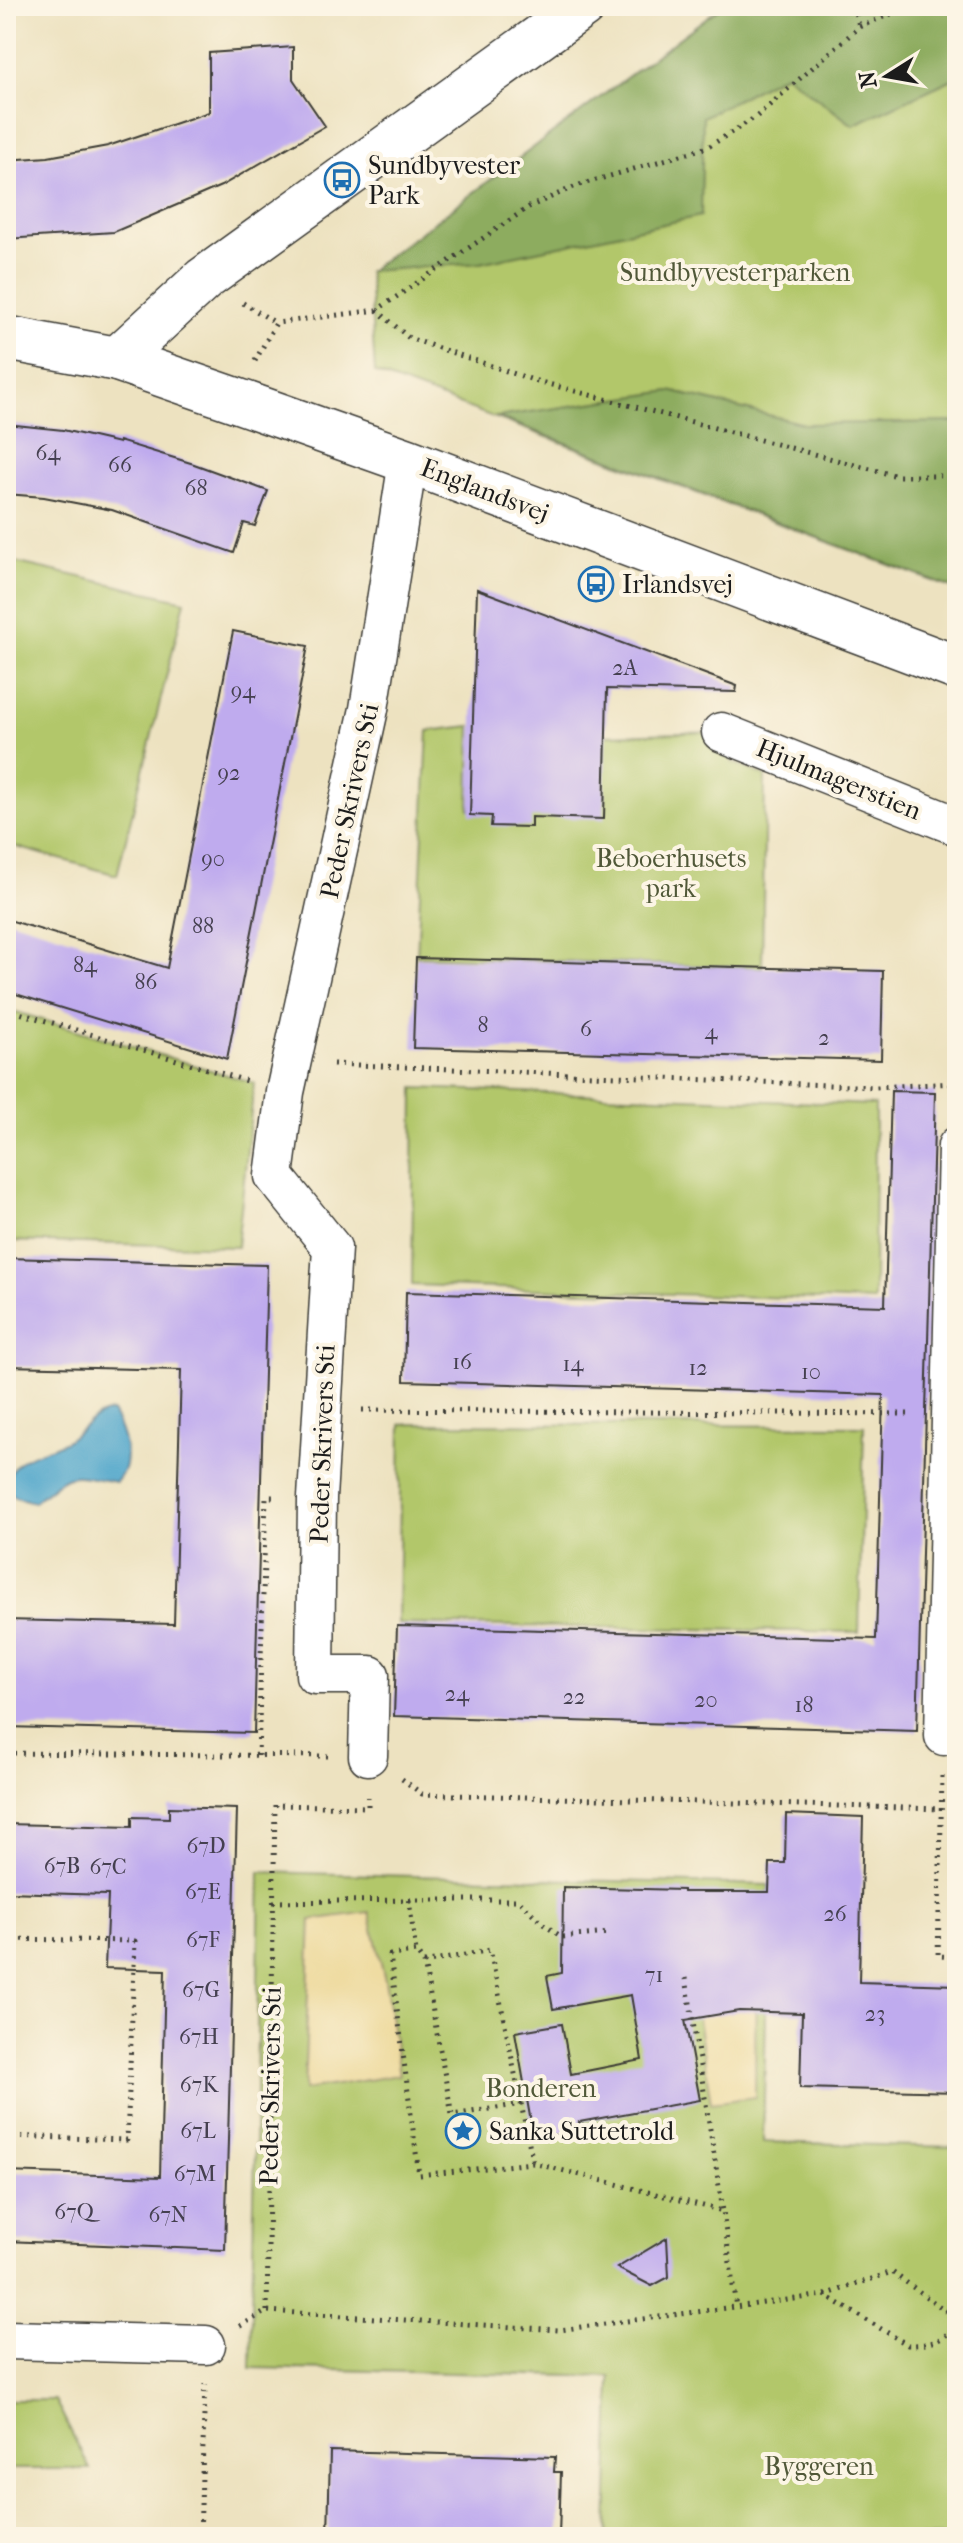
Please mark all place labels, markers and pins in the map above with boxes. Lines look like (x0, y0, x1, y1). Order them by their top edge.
place label: Sundbyvester Park (368, 150, 520, 211)
bus stop icon: Sundbyvester Park (323, 161, 361, 199)
bus stop icon: Irlandsvej (577, 565, 615, 603)
place label: Irlandsvej (622, 569, 733, 600)
place icon: Sanka Suttetrold (444, 2112, 482, 2150)
place label: Sanka Suttetrold (489, 2116, 675, 2147)

